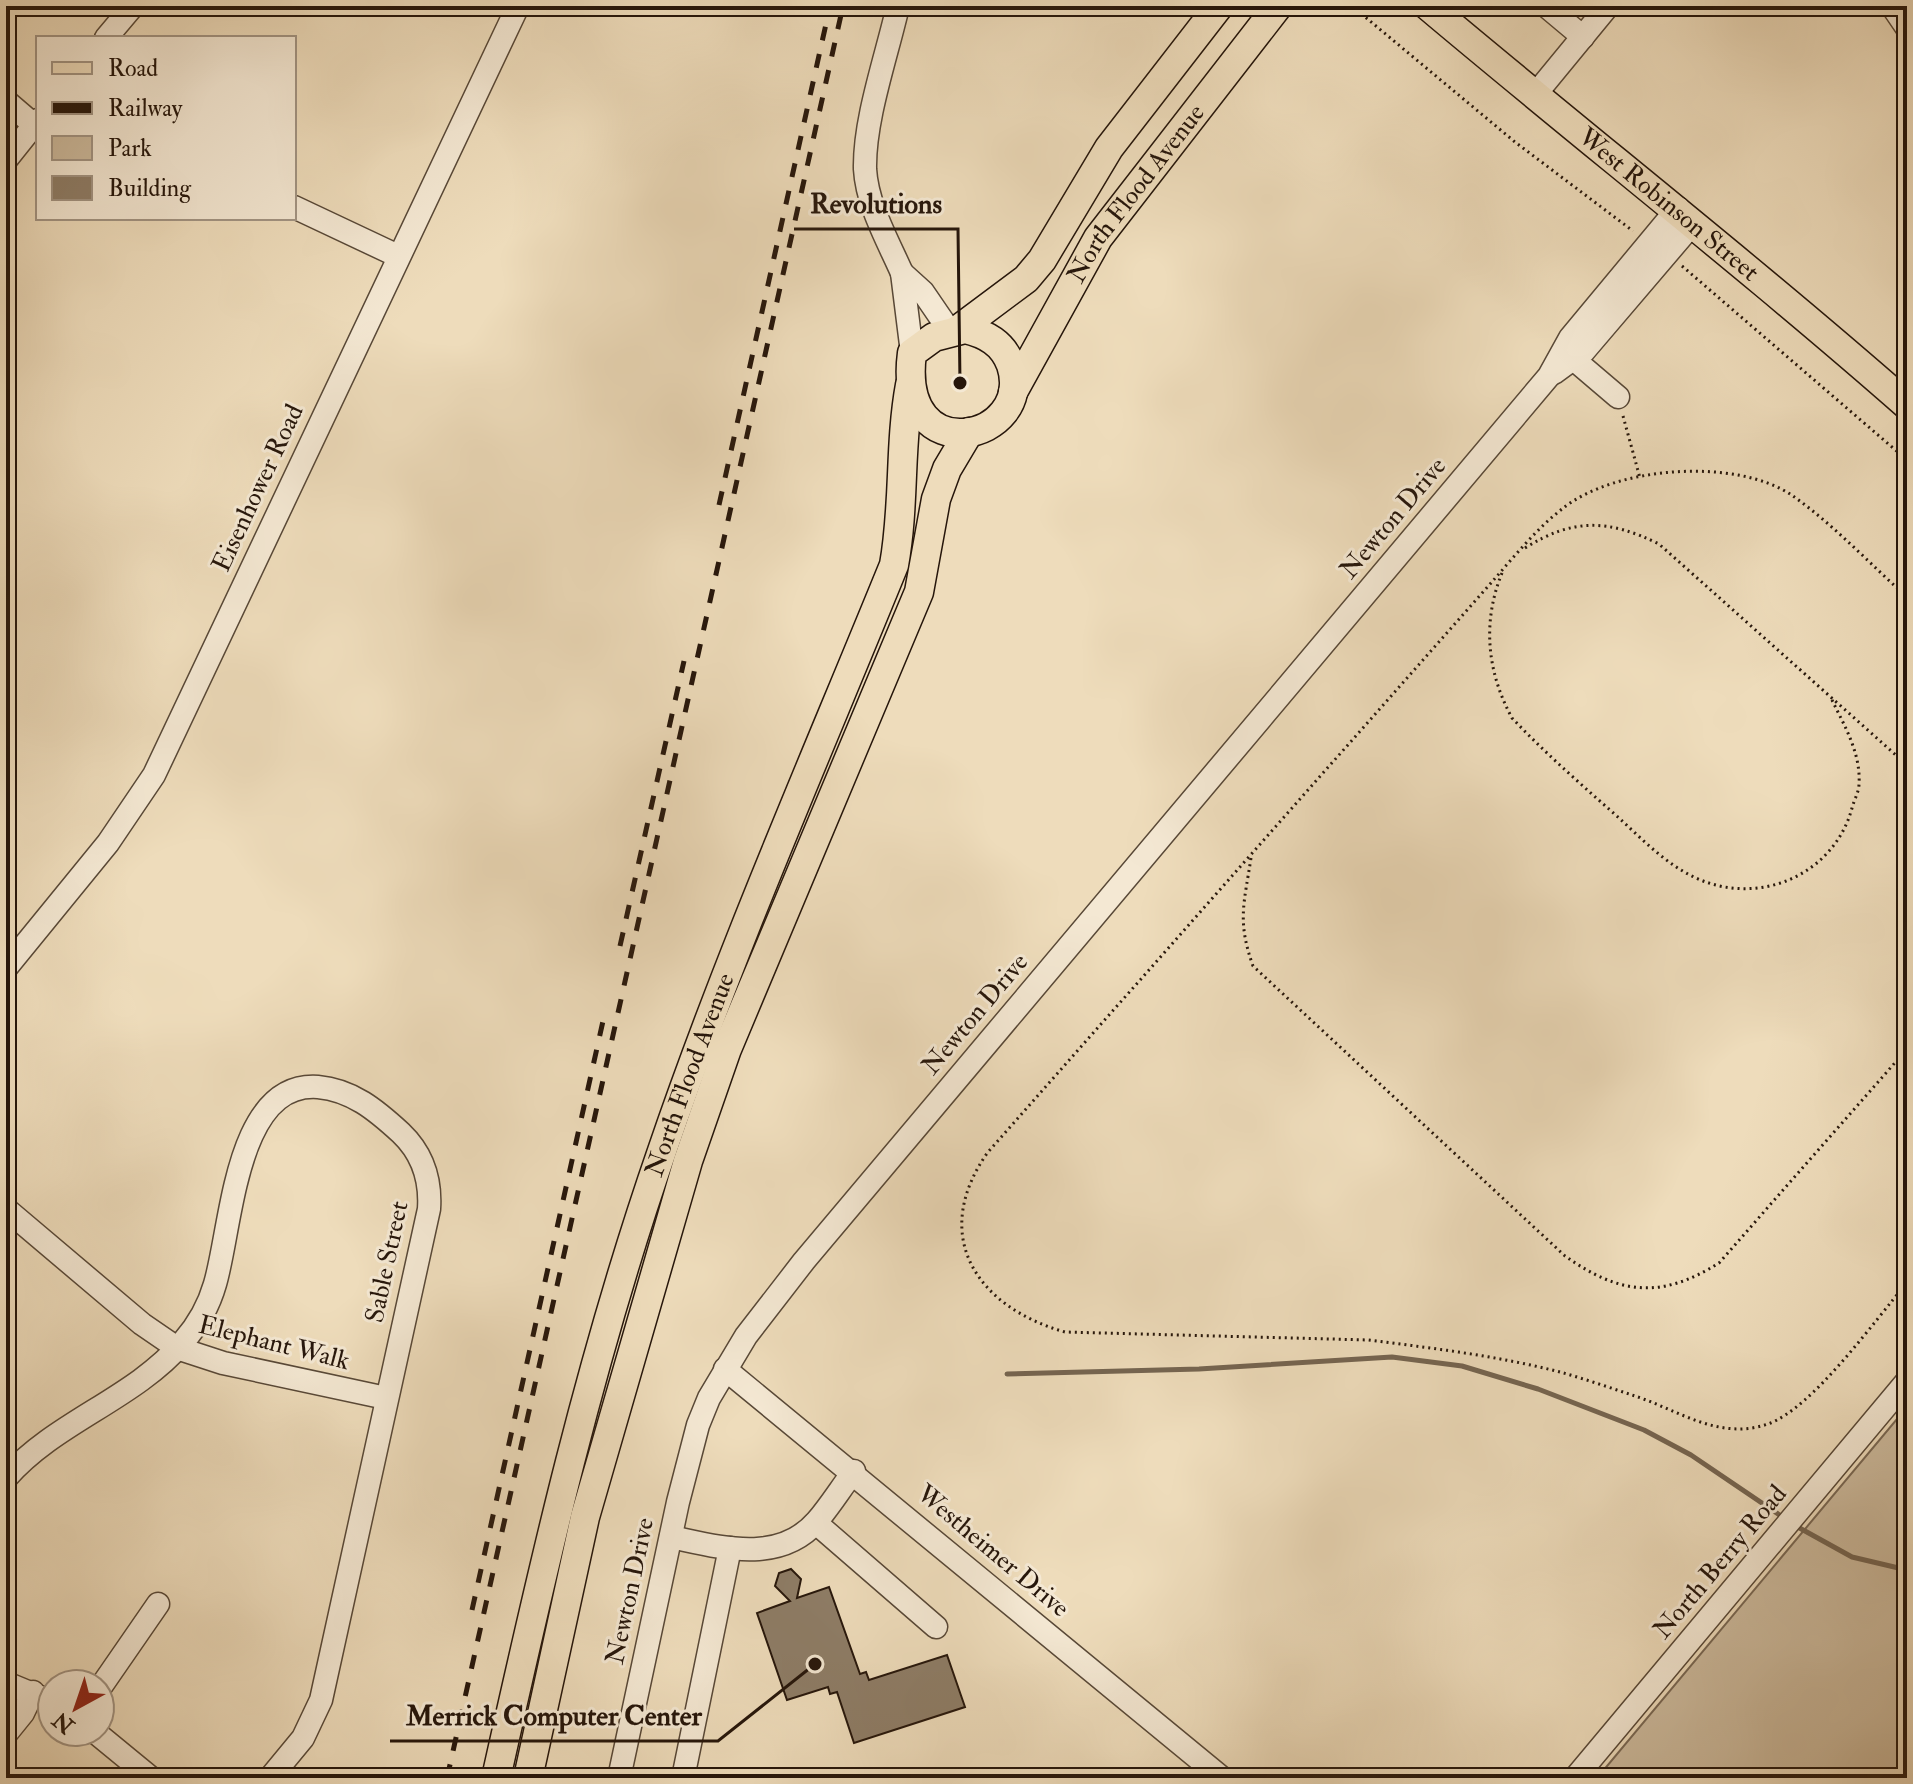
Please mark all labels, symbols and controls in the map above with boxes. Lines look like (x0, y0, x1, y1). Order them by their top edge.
legend (36, 36, 296, 220)
text: Road (108, 53, 158, 84)
text: Railway (108, 93, 183, 124)
street label: North Flood Avenue (1060, 98, 1212, 289)
street label: West Robinson Street (1571, 120, 1766, 288)
text: Park (108, 133, 152, 164)
text: Building (108, 173, 192, 204)
callout: Revolutions (794, 177, 958, 229)
text: Revolutions (810, 187, 942, 222)
street label: Eisenhower Road (205, 399, 311, 577)
street label: Newton Drive (1333, 451, 1453, 585)
street label: Newton Drive (915, 947, 1035, 1081)
street label: North Flood Avenue (638, 969, 742, 1181)
street label: Sable Street (359, 1198, 415, 1326)
street label: Elephant Walk (195, 1309, 353, 1378)
street label: Westheimer Drive (909, 1477, 1076, 1624)
street label: North Berry Road (1646, 1478, 1794, 1645)
street label: Newton Drive (599, 1515, 661, 1667)
north arrow (36, 1668, 116, 1748)
callout: Merrick Computer Center (390, 1689, 718, 1741)
text: Merrick Computer Center (405, 1699, 703, 1734)
text: N (47, 1705, 81, 1740)

